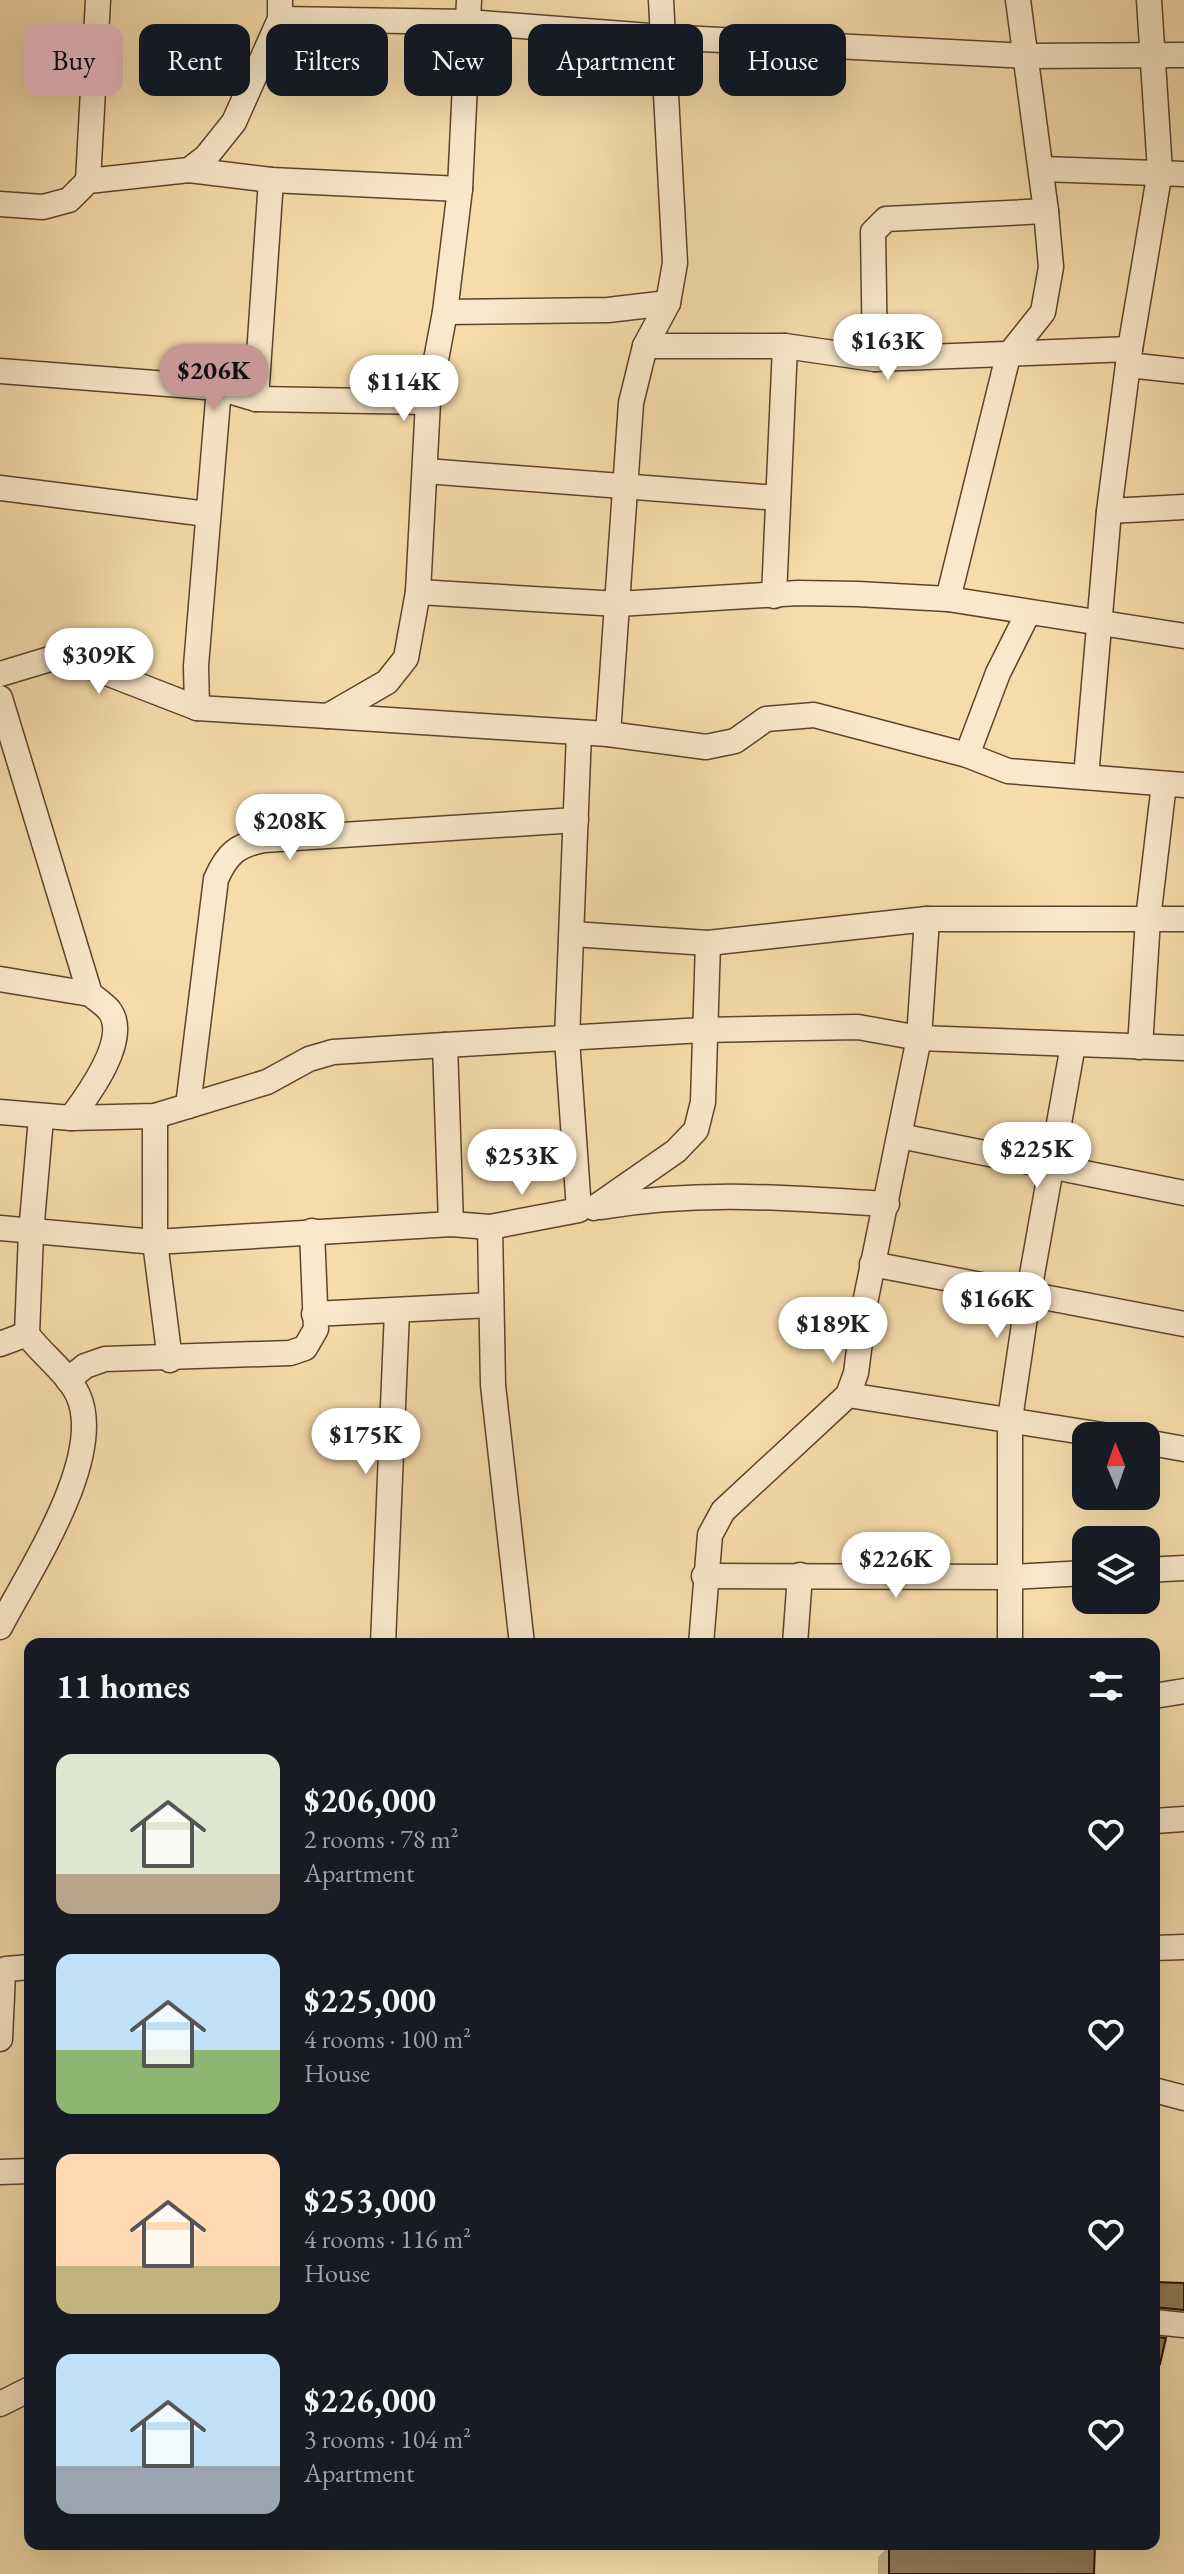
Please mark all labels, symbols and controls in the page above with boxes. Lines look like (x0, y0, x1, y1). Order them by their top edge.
chip: Buy (24, 24, 123, 96)
chip: Rent (139, 24, 250, 96)
chip: Filters (266, 24, 388, 96)
chip: New (404, 24, 512, 96)
chip: Apartment (528, 24, 703, 96)
chip: House (719, 24, 846, 96)
pin: $163K (832, 314, 944, 382)
text: $163K (851, 323, 925, 357)
pin: $206K (158, 344, 270, 412)
text: $206K (177, 353, 251, 387)
pin: $114K (348, 355, 460, 423)
text: $114K (367, 364, 441, 398)
pin: $309K (43, 628, 155, 696)
text: $309K (62, 637, 136, 671)
pin: $208K (234, 794, 346, 862)
text: $208K (253, 803, 327, 837)
pin: $225K (981, 1122, 1093, 1190)
pin: $253K (466, 1129, 578, 1197)
text: $225K (1000, 1131, 1074, 1165)
text: $253K (485, 1138, 559, 1172)
pin: $166K (941, 1272, 1053, 1340)
text: $166K (960, 1281, 1034, 1315)
pin: $189K (777, 1297, 889, 1365)
text: $189K (796, 1306, 870, 1340)
pin: $175K (310, 1408, 422, 1476)
text: $175K (329, 1417, 403, 1451)
north arrow (1072, 1422, 1160, 1510)
map controls (1072, 1422, 1160, 1614)
button: layers (1072, 1526, 1160, 1614)
pin: $226K (840, 1532, 952, 1600)
text: $226K (859, 1541, 933, 1575)
text: 11 homes (56, 1664, 190, 1708)
icon: filters (1084, 1664, 1128, 1708)
text: $206,000 (304, 1778, 436, 1822)
icon: home (120, 1786, 216, 1882)
icon: heart (1084, 1812, 1128, 1856)
text: 2 rooms · 78 m² (304, 1822, 459, 1856)
text: Apartment (304, 1856, 414, 1890)
text: $225,000 (304, 1978, 436, 2022)
icon: home (120, 1986, 216, 2082)
icon: heart (1084, 2012, 1128, 2056)
text: 4 rooms · 100 m² (304, 2022, 471, 2056)
text: House (304, 2056, 370, 2090)
text: $253,000 (304, 2178, 436, 2222)
icon: home (120, 2186, 216, 2282)
icon: heart (1084, 2212, 1128, 2256)
text: 4 rooms · 116 m² (304, 2222, 471, 2256)
text: House (304, 2256, 370, 2290)
text: $226,000 (304, 2378, 436, 2422)
icon: home (120, 2386, 216, 2482)
icon: heart (1084, 2412, 1128, 2456)
text: 3 rooms · 104 m² (304, 2422, 471, 2456)
text: Apartment (304, 2456, 414, 2490)

